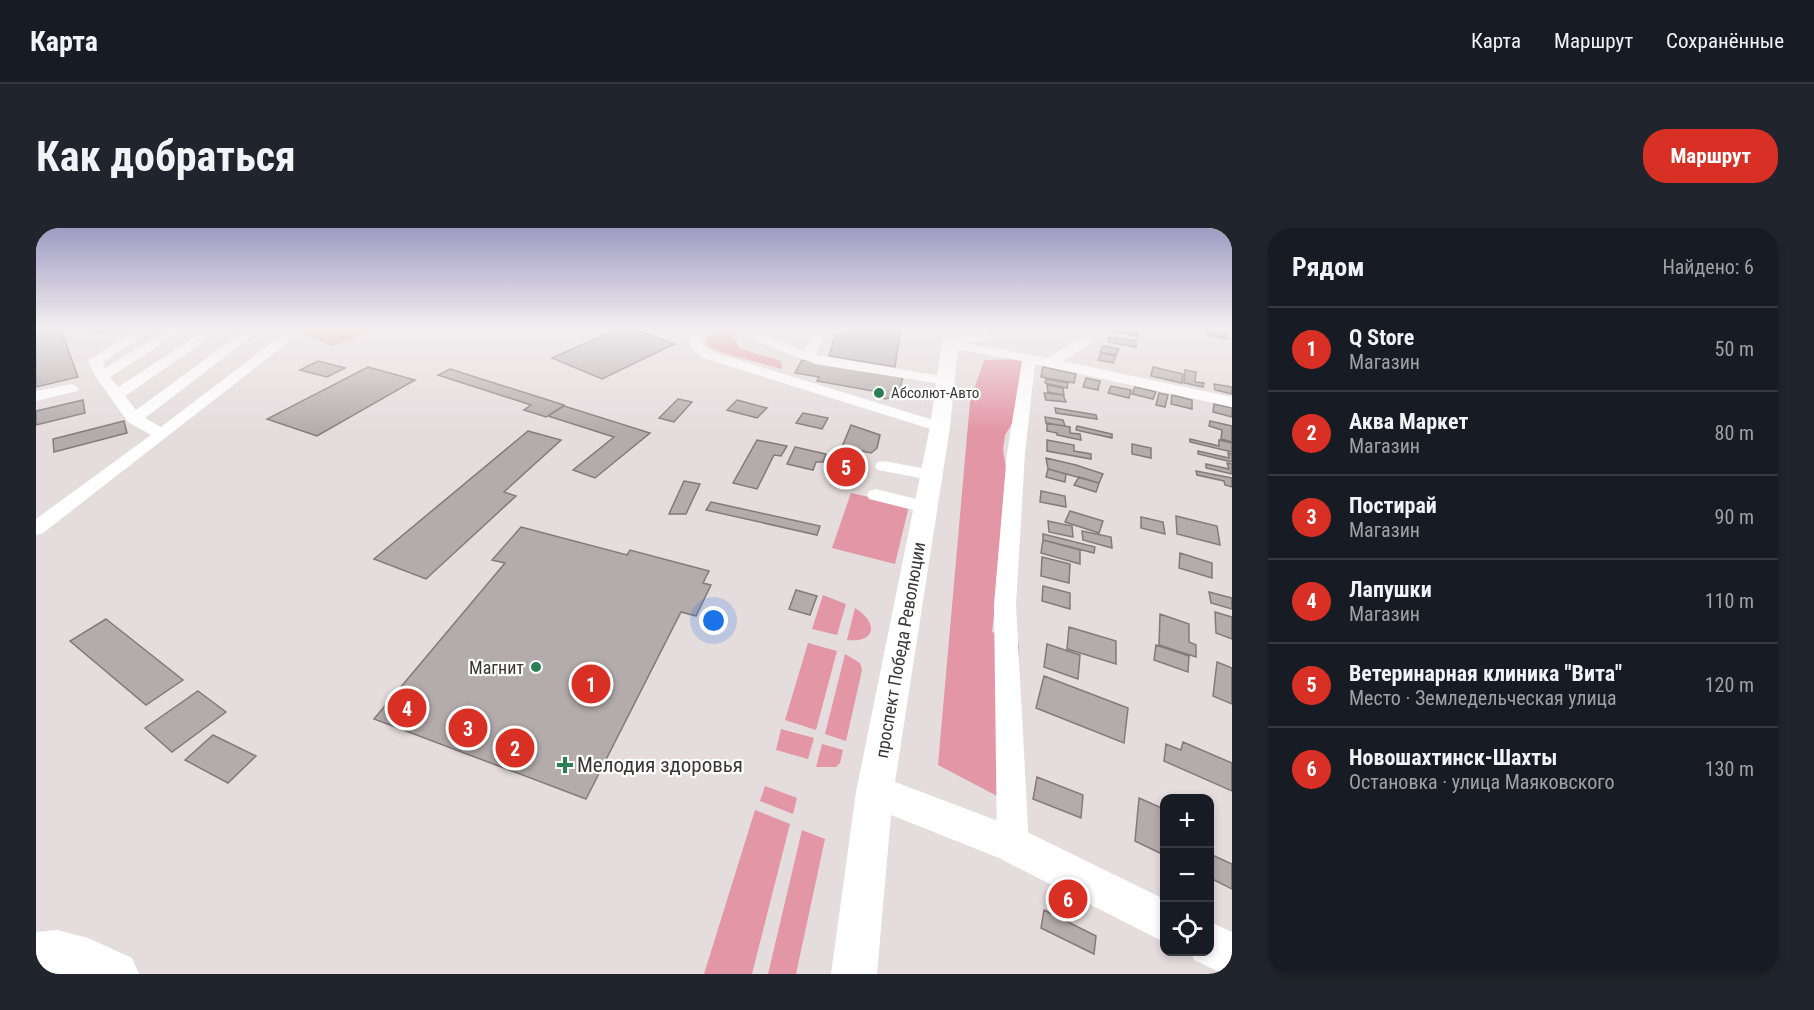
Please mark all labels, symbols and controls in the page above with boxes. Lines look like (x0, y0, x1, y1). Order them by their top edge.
text: Карта (30, 25, 98, 58)
text: Карта (1471, 29, 1521, 53)
text: Маршрут (1554, 29, 1633, 53)
text: Сохранённые (1666, 29, 1784, 53)
button: Маршрут (1643, 129, 1778, 183)
text: Как добраться (36, 132, 296, 181)
text: Рядом (1292, 252, 1364, 282)
text: Найдено: 6 (1662, 255, 1754, 279)
text: Q Store (1349, 325, 1414, 350)
text: 1 (1306, 337, 1317, 361)
text: 50 m (1715, 337, 1754, 361)
text: Магазин (1349, 350, 1420, 374)
place label: Абсолют-Авто (891, 384, 979, 402)
marker: Абсолют-Авто (872, 386, 886, 400)
text: Аква Маркет (1349, 409, 1468, 434)
text: 2 (1306, 421, 1317, 445)
text: 80 m (1715, 421, 1754, 445)
text: Магазин (1349, 434, 1420, 458)
pin: 5 (826, 444, 866, 490)
text: Постирай (1349, 493, 1437, 518)
text: 3 (1306, 505, 1317, 529)
text: 90 m (1715, 505, 1754, 529)
text: Магазин (1349, 518, 1420, 542)
street label: проспект Победа Революции (871, 540, 929, 760)
text: Лапушки (1349, 577, 1432, 602)
text: 4 (1306, 589, 1317, 613)
text: 110 m (1705, 589, 1754, 613)
text: Магазин (1349, 602, 1420, 626)
your location (699, 606, 728, 635)
place label: Магнит (469, 657, 524, 678)
marker: Магнит (529, 660, 543, 674)
text: Ветеринарная клиника "Вита" (1349, 661, 1622, 686)
pin: 1 (572, 662, 610, 706)
text: 5 (1306, 673, 1317, 697)
text: 120 m (1705, 673, 1754, 697)
pin: 4 (388, 686, 427, 730)
text: Место · Земледельческая улица (1349, 686, 1617, 710)
pin: 3 (448, 706, 488, 750)
pin: 2 (496, 726, 534, 770)
text: Новошахтинск-Шахты (1349, 745, 1557, 770)
place label: Мелодия здоровья (577, 753, 743, 777)
text: 6 (1306, 757, 1317, 781)
text: 130 m (1705, 757, 1754, 781)
marker: Мелодия здоровья (558, 758, 572, 772)
text: Остановка · улица Маяковского (1349, 770, 1615, 794)
map controls (1160, 794, 1214, 956)
button: + (1160, 794, 1214, 848)
button: − (1160, 848, 1214, 902)
pin: 6 (1048, 876, 1088, 922)
button: locate (1160, 902, 1214, 956)

